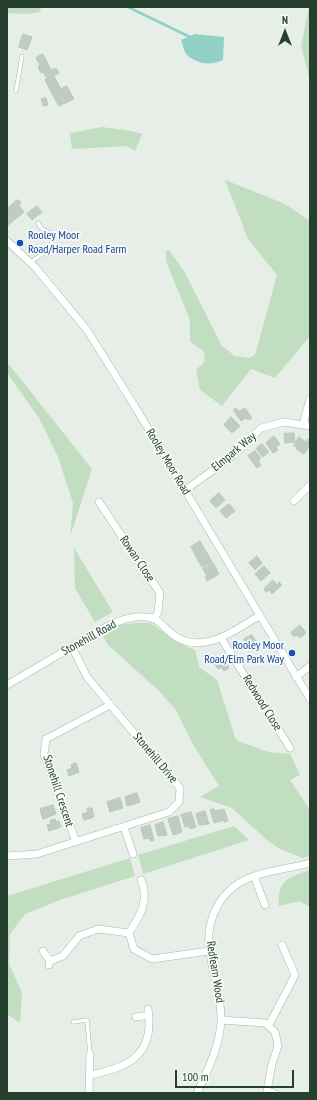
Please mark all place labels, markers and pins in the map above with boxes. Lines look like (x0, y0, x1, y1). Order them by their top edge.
place label: Rooley Moor Road/Harper Road Farm (28, 229, 126, 257)
marker: Rooley Moor Road/Harper Road Farm (15, 238, 25, 248)
place label: Rooley Moor Road/Elm Park Way (204, 639, 284, 667)
marker: Rooley Moor Road/Elm Park Way (287, 648, 297, 658)

